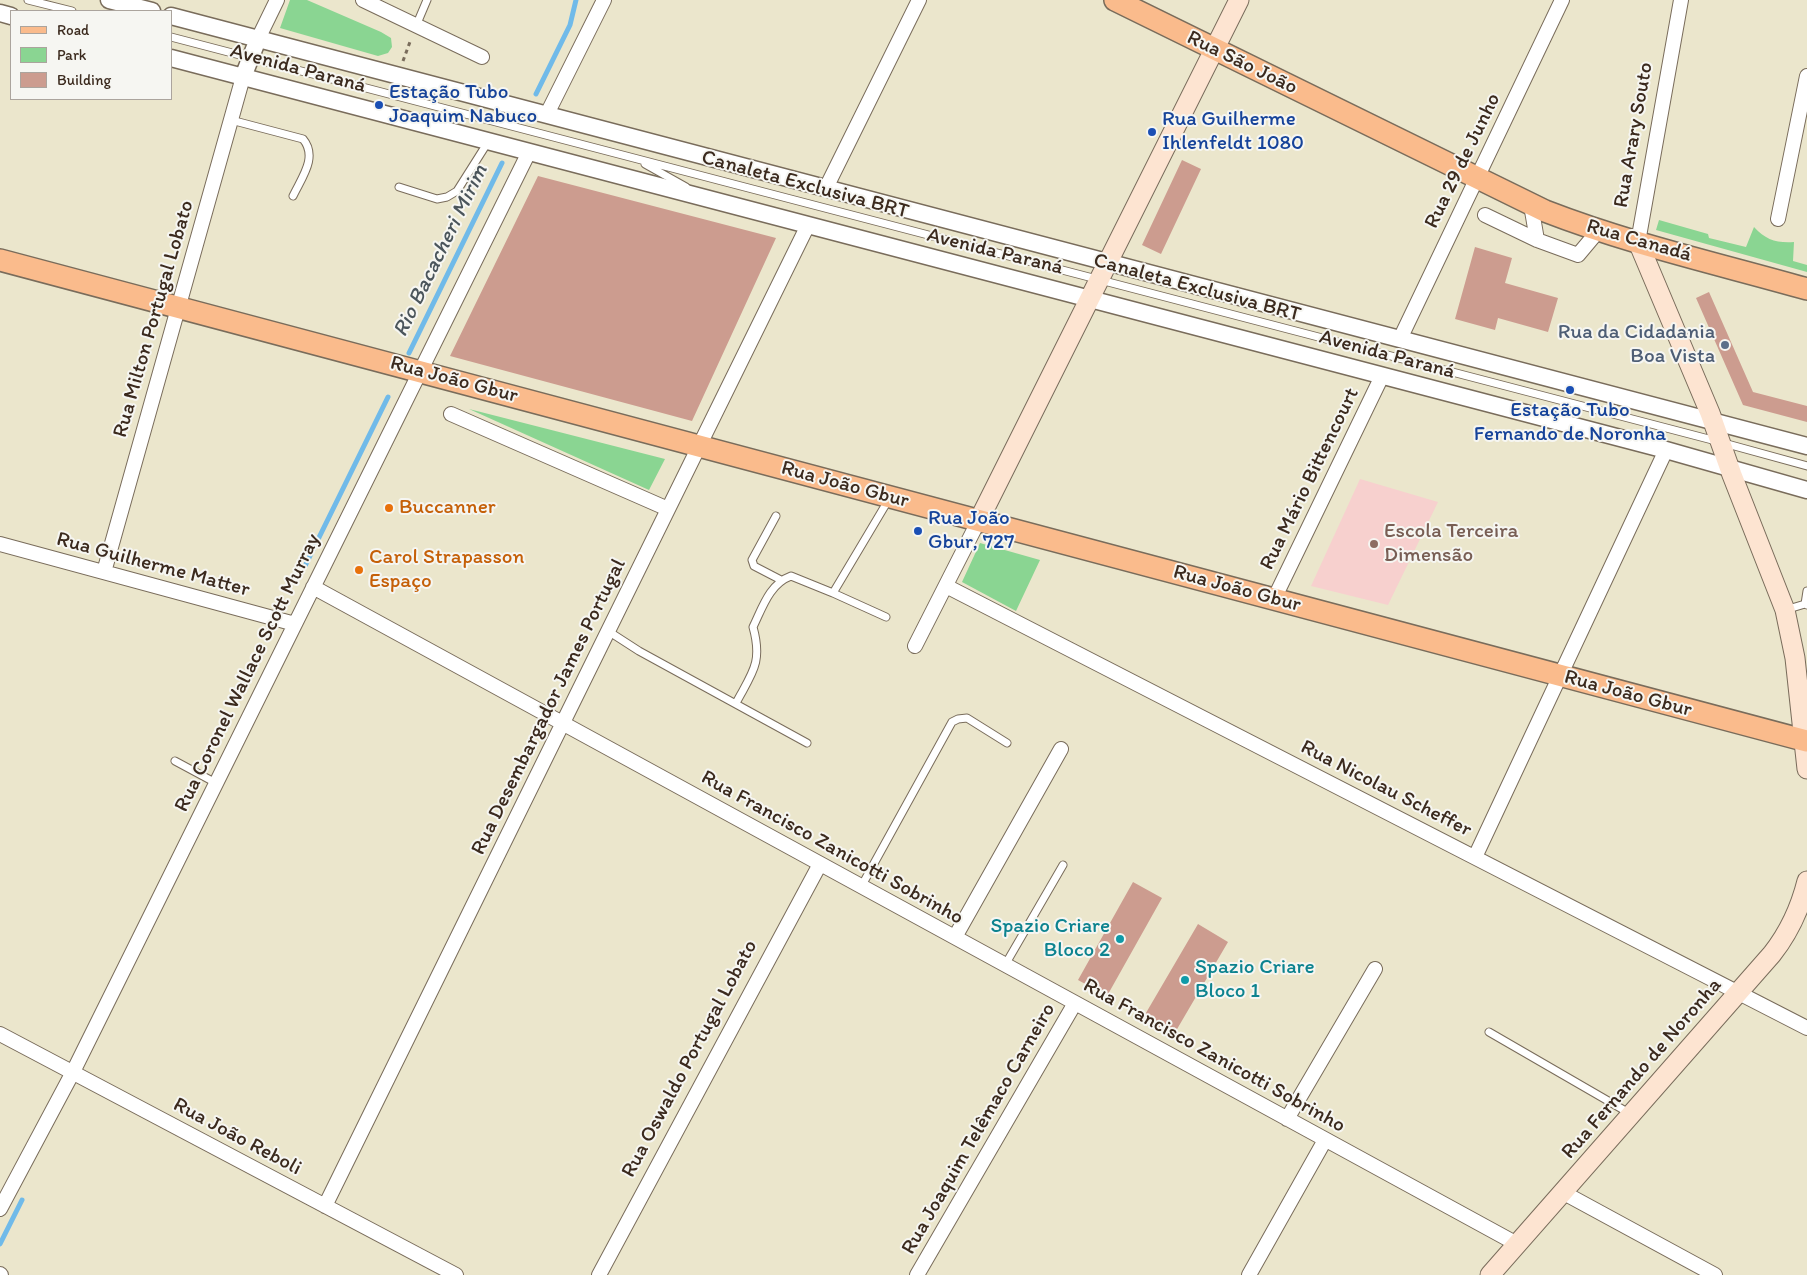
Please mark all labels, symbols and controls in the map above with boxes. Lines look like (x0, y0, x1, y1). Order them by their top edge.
legend (10, 10, 172, 100)
text: Road (57, 21, 89, 39)
street label: Rua São João (1183, 25, 1301, 101)
street label: Avenida Paraná (227, 39, 369, 99)
text: Park (57, 46, 87, 64)
street label: Rua Arary Souto (1609, 60, 1659, 210)
text: Building (57, 71, 111, 89)
place label: Estação Tubo Joaquim Nabuco (389, 80, 537, 130)
street label: Rua 29 de Junho (1419, 89, 1507, 233)
marker: Estação Tubo Joaquim Nabuco (373, 99, 385, 111)
place label: Rua Guilherme Ihlenfeldt 1080 (1162, 107, 1304, 157)
marker: Rua Guilherme Ihlenfeldt 1080 (1146, 126, 1158, 138)
street label: Canaleta Exclusiva BRT (699, 145, 911, 225)
water label: Rio Bacacheri Mirim (388, 161, 494, 341)
street label: Rua Milton Portugal Lobato (108, 197, 200, 441)
street label: Rua Canadá (1584, 214, 1694, 268)
street label: Avenida Paraná (924, 223, 1066, 281)
street label: Canaleta Exclusiva BRT (1091, 248, 1303, 328)
place label: Rua da Cidadania Boa Vista (1558, 320, 1715, 370)
street label: Avenida Paraná (1316, 325, 1458, 385)
marker: Rua da Cidadania Boa Vista (1719, 339, 1731, 351)
street label: Rua João Gbur (387, 351, 521, 409)
street label: Rua Mário Bittencourt (1255, 384, 1365, 574)
marker: Estação Tubo Fernando de Noronha (1564, 384, 1576, 396)
place label: Estação Tubo Fernando de Noronha (1474, 398, 1666, 448)
street label: Rua João Gbur (778, 456, 912, 514)
place label: Buccanner (399, 495, 496, 521)
marker: Buccanner (383, 502, 395, 514)
place label: Rua João Gbur, 727 (928, 506, 1015, 556)
place label: Escola Terceira Dimensão (1384, 519, 1518, 569)
marker: Rua João Gbur, 727 (912, 525, 924, 537)
street label: Rua Guilherme Matter (54, 527, 252, 603)
street label: Rua Coronel Wallace Scott Murray (170, 530, 326, 816)
marker: Escola Terceira Dimensão (1368, 538, 1380, 550)
place label: Carol Strapasson Espaço (369, 545, 524, 595)
street label: Rua Desembargador James Portugal (466, 555, 632, 859)
street label: Rua João Gbur (1170, 560, 1304, 618)
marker: Carol Strapasson Espaço (353, 564, 365, 576)
street label: Rua João Gbur (1561, 665, 1695, 723)
street label: Rua Nicolau Scheffer (1296, 735, 1476, 843)
street label: Rua Francisco Zanicotti Sobrinho (696, 765, 968, 931)
place label: Spazio Criare Bloco 2 (990, 914, 1110, 964)
marker: Spazio Criare Bloco 2 (1114, 933, 1126, 945)
street label: Rua Oswaldo Portugal Lobato (617, 936, 763, 1182)
place label: Spazio Criare Bloco 1 (1195, 955, 1315, 1005)
street label: Rua Francisco Zanicotti Sobrinho (1078, 973, 1350, 1139)
street label: Rua Fernando de Noronha (1557, 973, 1727, 1165)
marker: Spazio Criare Bloco 1 (1179, 974, 1191, 986)
street label: Rua Joaquim Telêmaco Carneiro (897, 999, 1061, 1259)
street label: Rua João Reboli (169, 1093, 305, 1181)

